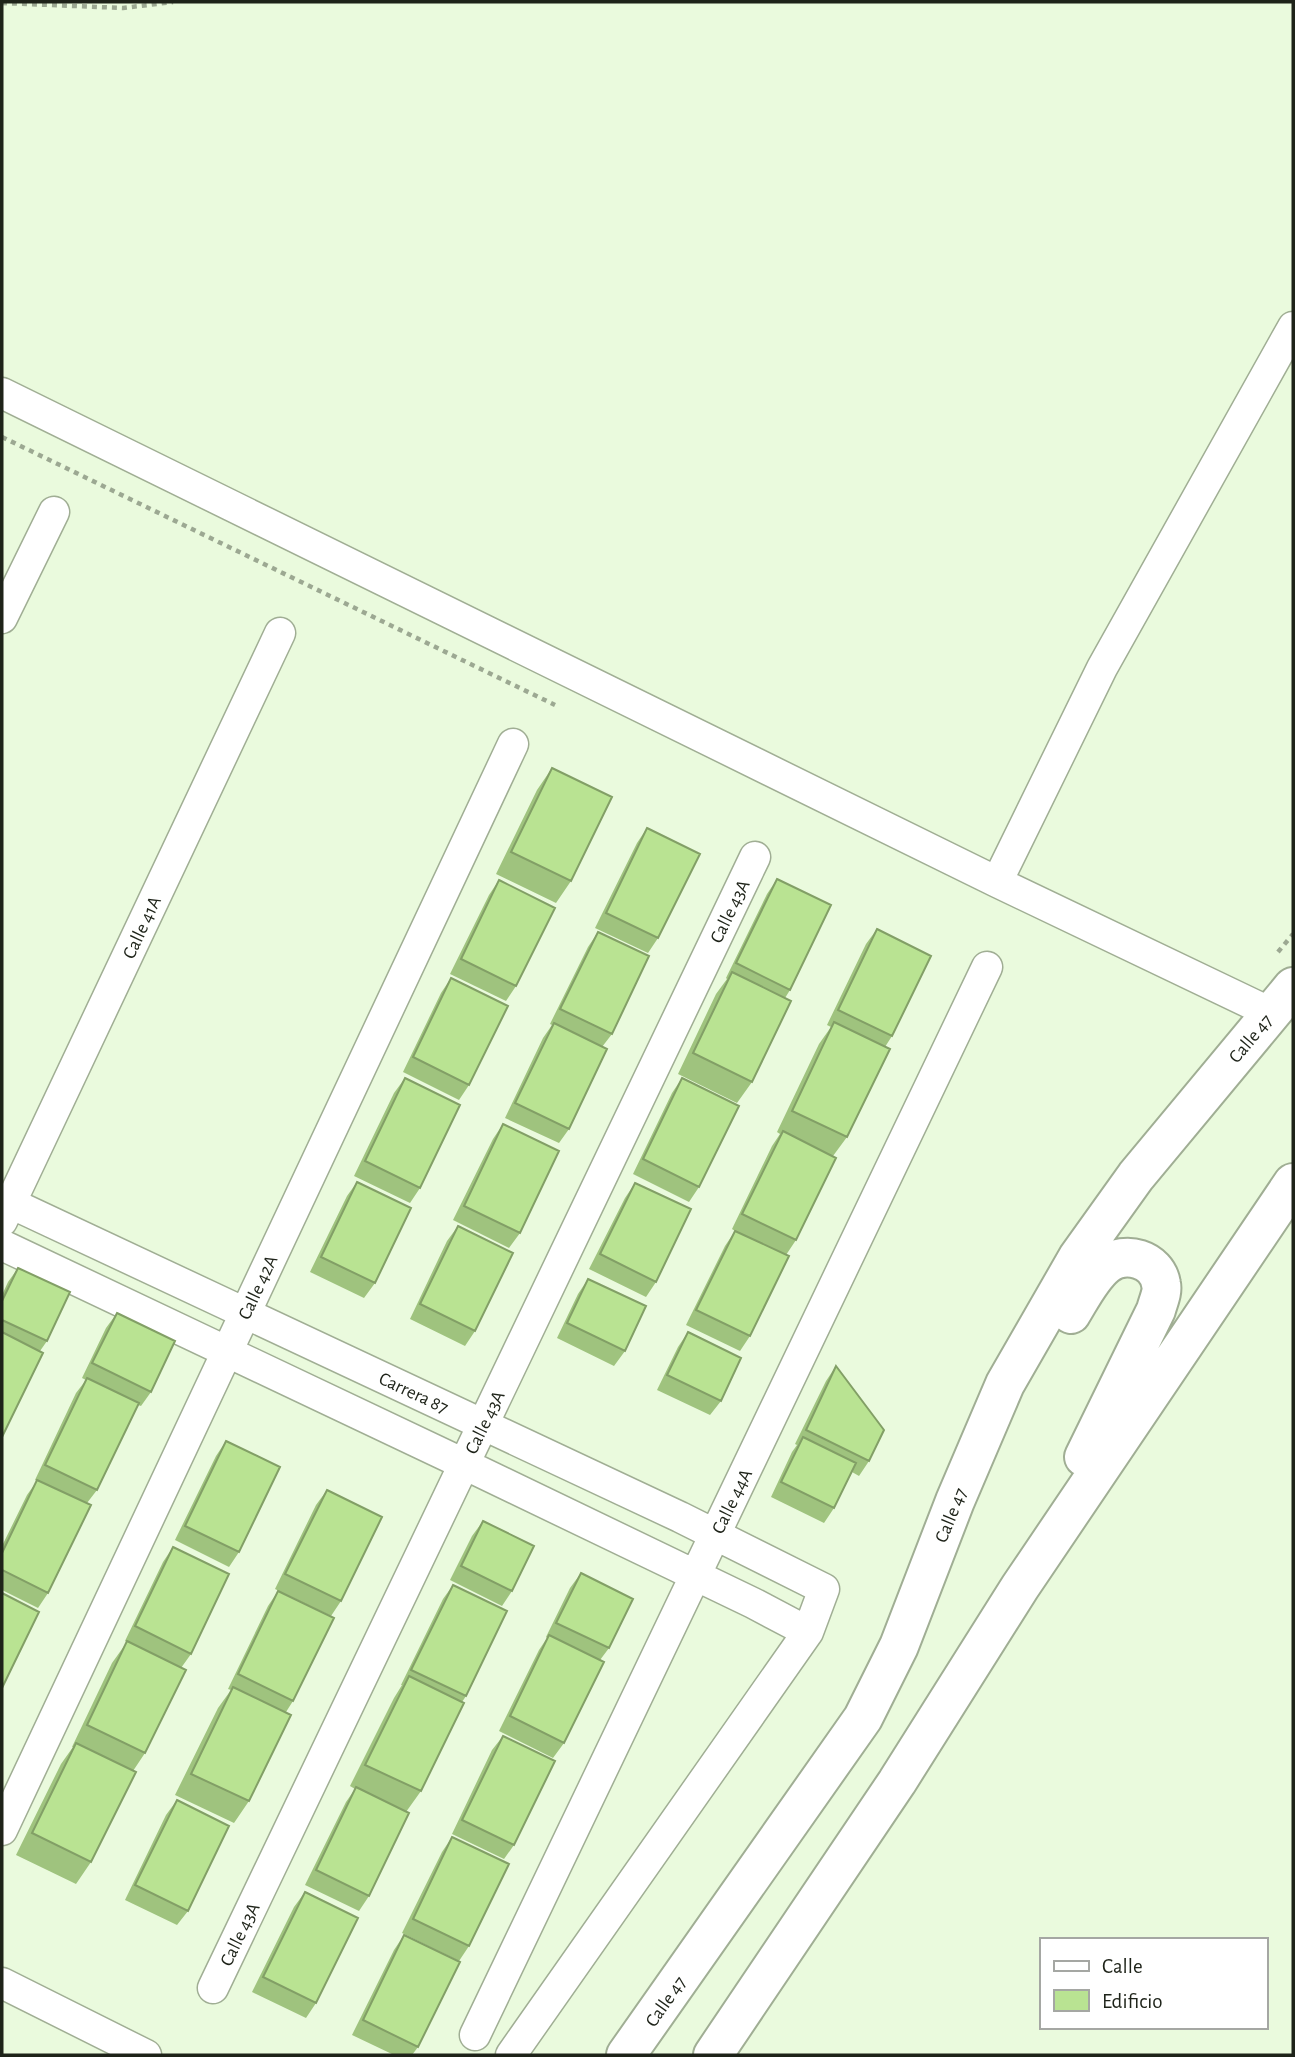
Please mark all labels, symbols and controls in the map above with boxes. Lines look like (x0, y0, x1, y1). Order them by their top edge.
street label: Calle 43A (707, 877, 754, 946)
street label: Calle 41A (120, 893, 165, 962)
street label: Calle 47 (1226, 1011, 1277, 1067)
street label: Calle 42A (235, 1252, 281, 1323)
street label: Carrera 87 (376, 1369, 451, 1418)
street label: Calle 43A (462, 1388, 509, 1457)
street label: Calle 44A (709, 1466, 756, 1537)
street label: Calle 47 (932, 1486, 971, 1546)
street label: Calle 43A (217, 1900, 264, 1969)
legend (1040, 1938, 1267, 2029)
text: Calle (1102, 1956, 1143, 1977)
street label: Calle 47 (642, 1973, 690, 2031)
text: Edificio (1102, 1991, 1163, 2012)

